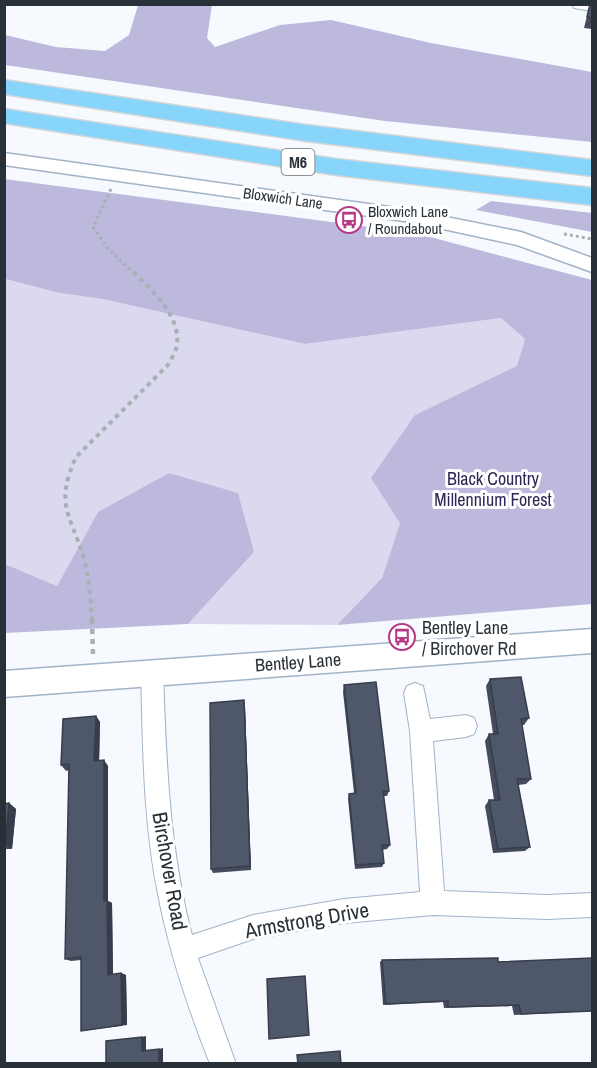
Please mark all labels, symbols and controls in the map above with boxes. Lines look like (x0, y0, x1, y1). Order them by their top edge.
road number: M6 (282, 149, 314, 175)
street label: Bloxwich Lane (242, 182, 324, 214)
place label: Bloxwich Lane / Roundabout (368, 201, 448, 239)
bus stop icon: Bloxwich Lane / Roundabout (334, 205, 364, 235)
park label: Black Country Millennium Forest (434, 466, 552, 512)
place label: Bentley Lane / Birchover Rd (422, 615, 516, 661)
bus stop icon: Bentley Lane / Birchover Rd (387, 622, 417, 652)
street label: Bentley Lane (254, 647, 342, 677)
street label: Birchover Road (145, 810, 195, 932)
street label: Armstrong Drive (242, 895, 371, 945)

